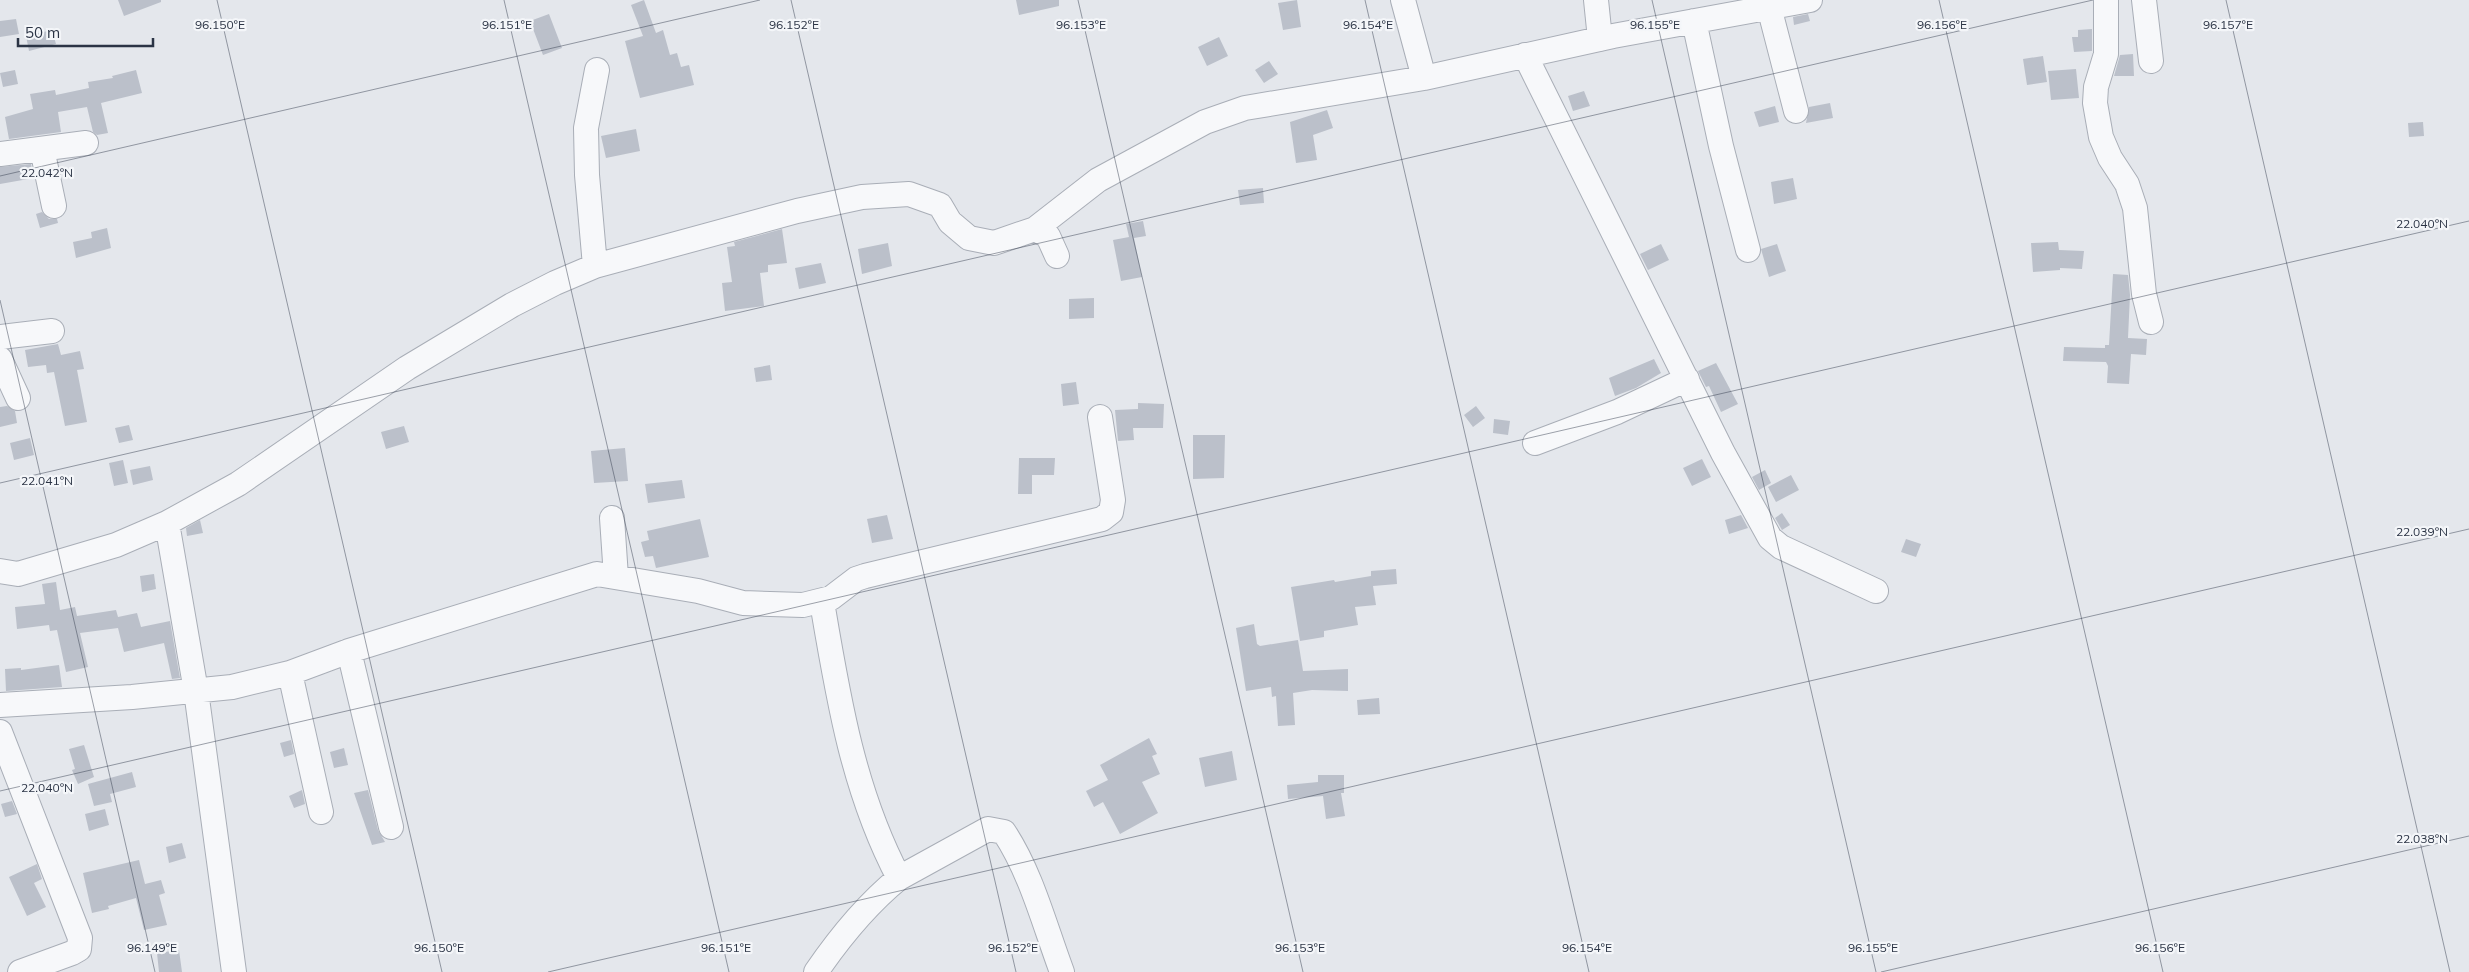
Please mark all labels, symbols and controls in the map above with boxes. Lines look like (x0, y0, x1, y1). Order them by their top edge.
scale bar (18, 15, 152, 47)
text: 96.150°E (195, 17, 245, 32)
text: 96.151°E (482, 17, 532, 32)
text: 96.152°E (769, 17, 819, 32)
text: 96.153°E (1056, 17, 1106, 32)
text: 96.154°E (1343, 17, 1393, 32)
text: 96.155°E (1630, 17, 1680, 32)
text: 96.156°E (1917, 17, 1967, 32)
text: 96.157°E (2203, 17, 2253, 32)
text: 50 m (25, 23, 60, 42)
text: 22.042°N (21, 165, 73, 180)
text: 22.040°N (2396, 216, 2448, 231)
text: 22.041°N (21, 473, 73, 488)
text: 22.039°N (2396, 524, 2448, 539)
text: 22.040°N (21, 780, 73, 795)
text: 22.038°N (2396, 831, 2448, 846)
text: 96.149°E (127, 940, 177, 955)
text: 96.150°E (414, 940, 464, 955)
text: 96.151°E (701, 940, 751, 955)
text: 96.152°E (988, 940, 1038, 955)
text: 96.153°E (1275, 940, 1325, 955)
text: 96.154°E (1562, 940, 1612, 955)
text: 96.155°E (1848, 940, 1898, 955)
text: 96.156°E (2135, 940, 2185, 955)

